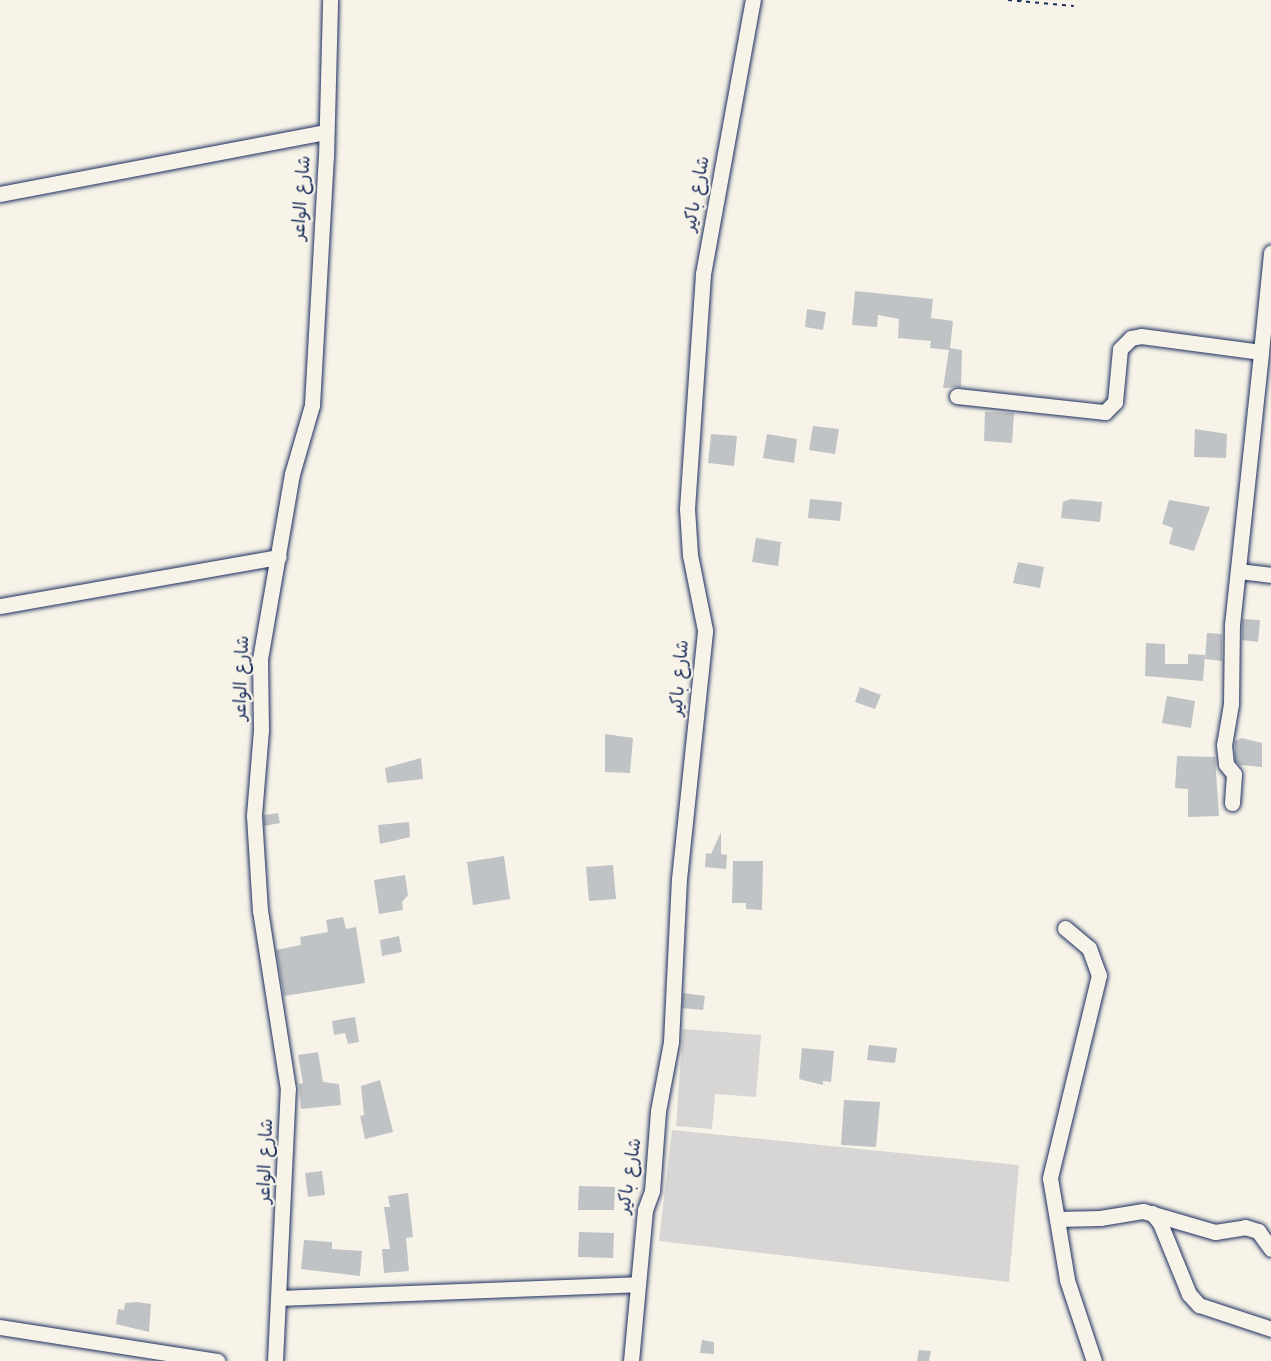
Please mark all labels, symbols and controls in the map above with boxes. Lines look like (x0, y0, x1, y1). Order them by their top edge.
street label: شارع الواعر (289, 155, 317, 241)
street label: شارع باكير (680, 155, 716, 233)
street label: شارع الواعر (231, 635, 255, 721)
street label: شارع باكير (667, 639, 695, 717)
street label: شارع الواعر (255, 1118, 279, 1204)
street label: شارع باكير (614, 1137, 648, 1215)

